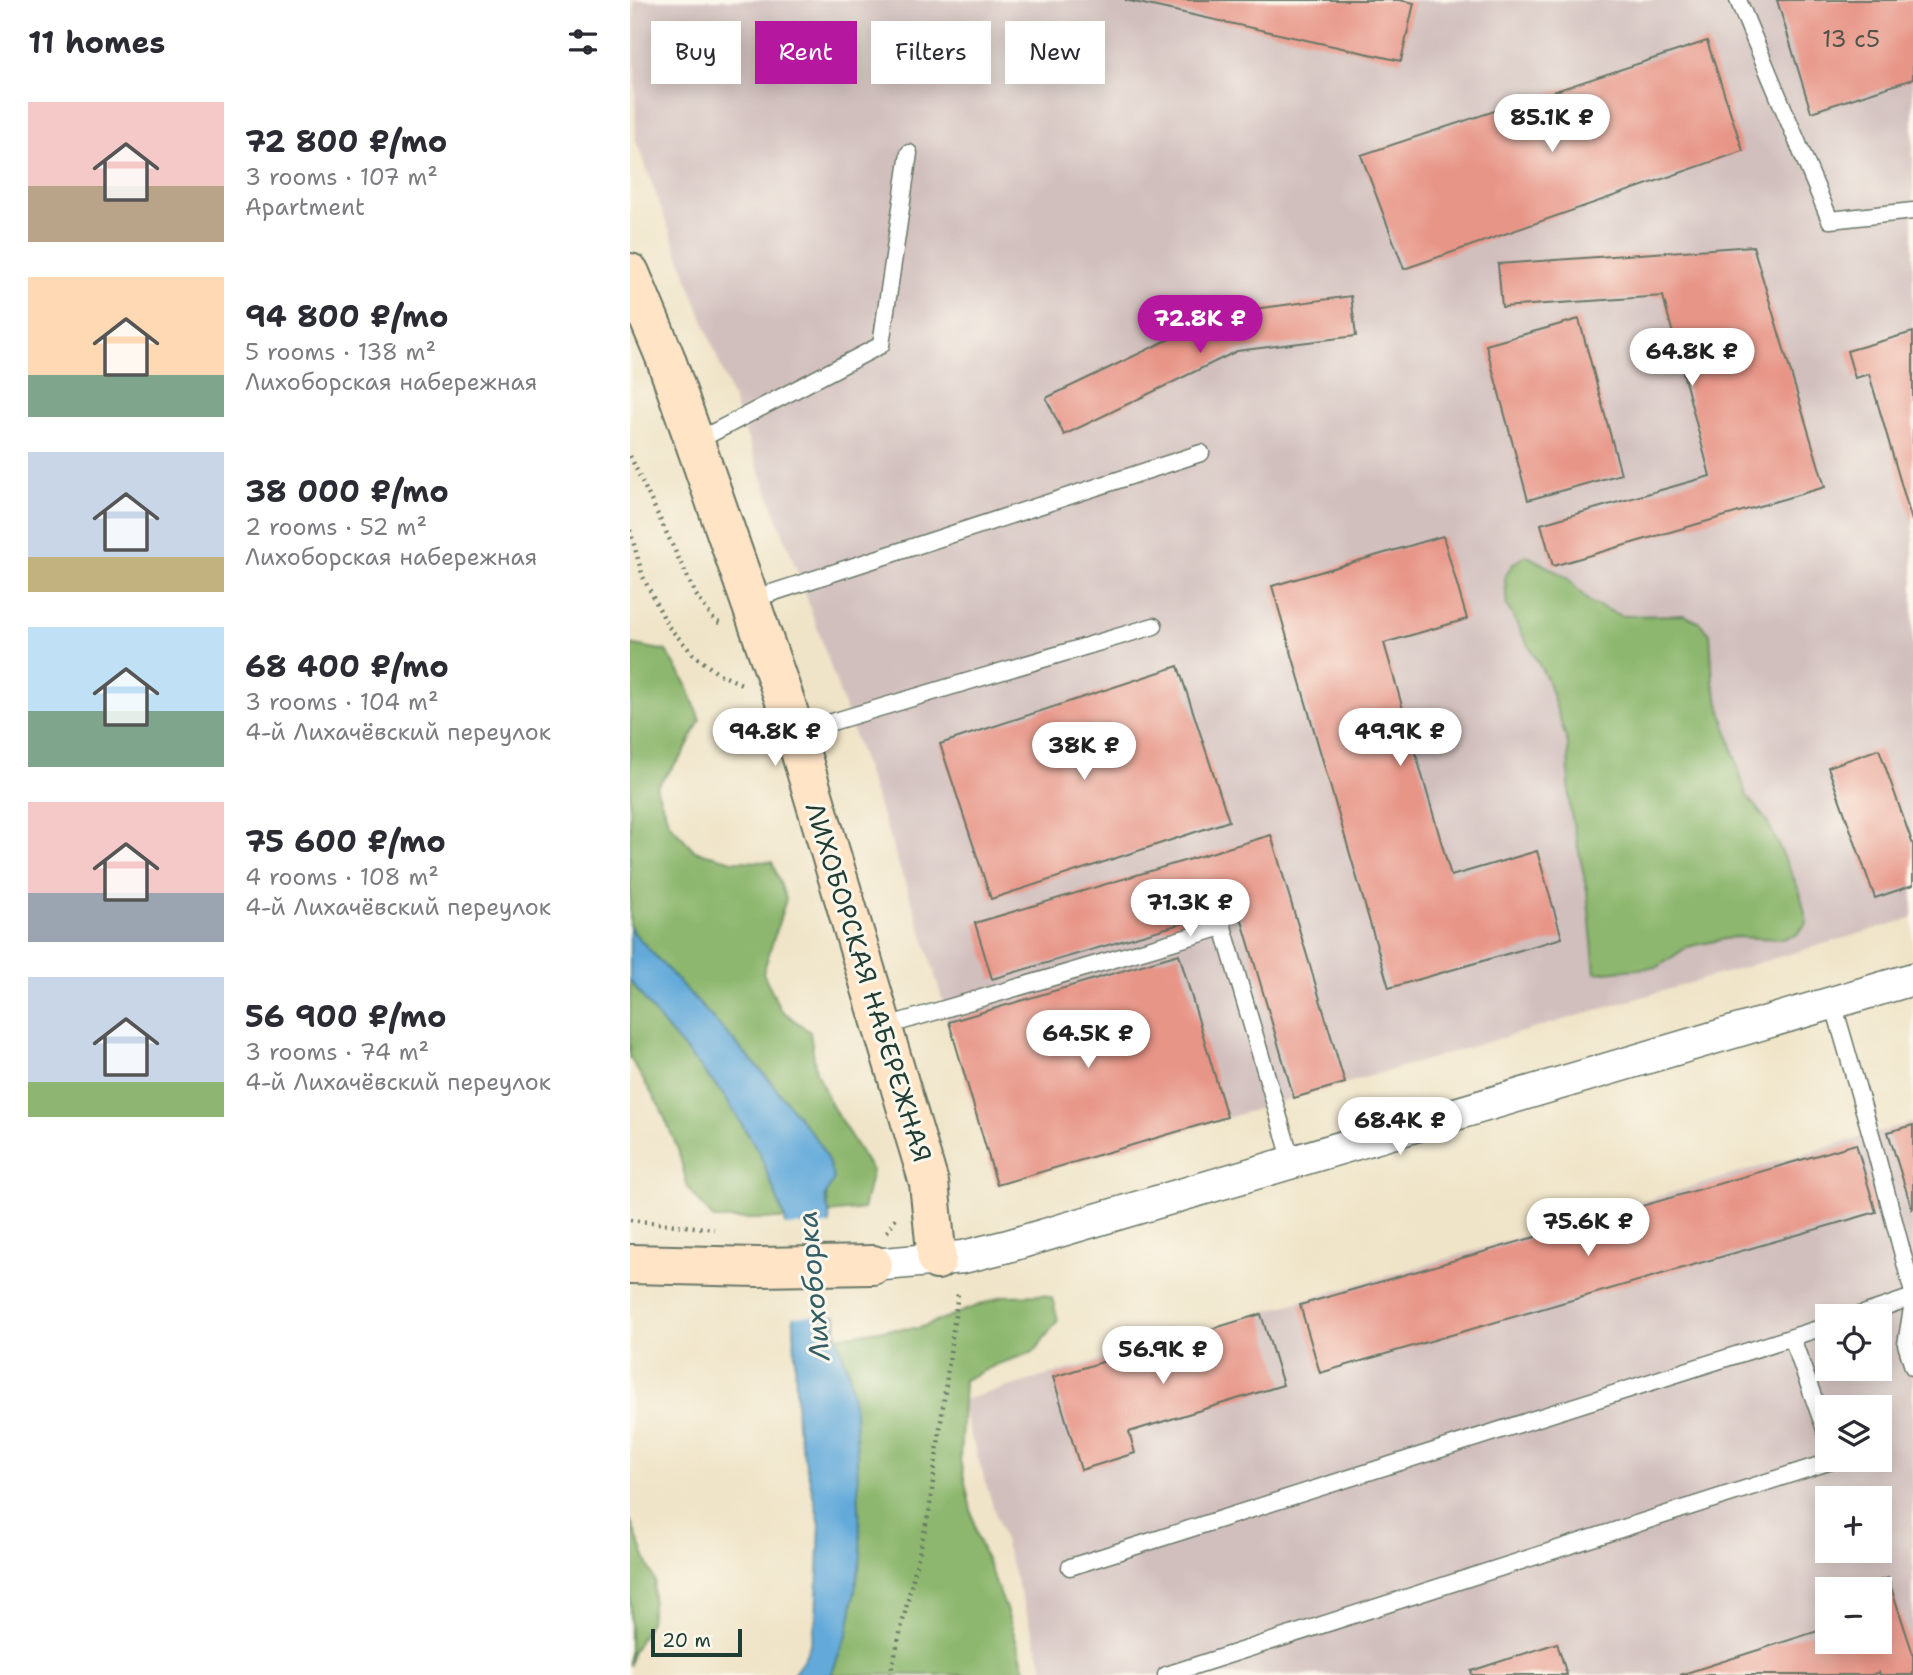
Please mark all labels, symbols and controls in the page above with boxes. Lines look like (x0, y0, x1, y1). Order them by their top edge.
chip: Buy (651, 21, 741, 84)
chip: Rent (755, 21, 857, 84)
chip: Filters (871, 21, 991, 84)
chip: New (1005, 21, 1105, 84)
text: 11 homes (28, 22, 165, 63)
icon: filters (564, 23, 602, 61)
house number: 13 с5 (1822, 24, 1880, 54)
pin: 85.1K ₽ (1487, 94, 1617, 154)
text: 85.1K ₽ (1510, 102, 1594, 132)
text: 72 800 ₽/mo (245, 121, 447, 162)
icon: home (84, 130, 168, 214)
text: 3 rooms · 107 m² (245, 162, 438, 192)
text: Apartment (245, 192, 365, 222)
text: 94 800 ₽/mo (245, 296, 449, 337)
pin: 72.8K ₽ (1135, 296, 1265, 355)
text: 72.8K ₽ (1154, 303, 1246, 333)
icon: home (84, 305, 168, 389)
pin: 64.8K ₽ (1627, 328, 1757, 388)
text: 64.8K ₽ (1646, 336, 1738, 366)
text: 5 rooms · 138 m² (245, 337, 436, 367)
text: Лихоборская набережная (245, 367, 537, 397)
text: 38 000 ₽/mo (245, 471, 449, 512)
icon: home (84, 480, 168, 564)
text: 2 rooms · 52 m² (245, 512, 427, 542)
text: Лихоборская набережная (245, 542, 537, 572)
text: 68 400 ₽/mo (245, 646, 449, 687)
icon: home (84, 655, 168, 739)
text: 3 rooms · 104 m² (245, 687, 438, 717)
pin: 94.8K ₽ (710, 708, 840, 768)
pin: 49.9K ₽ (1335, 708, 1465, 768)
text: 94.8K ₽ (729, 716, 821, 746)
text: 49.9K ₽ (1355, 716, 1445, 746)
text: 4-й Лихачёвский переулок (245, 717, 551, 747)
pin: 38K ₽ (1035, 722, 1133, 782)
text: 38K ₽ (1048, 730, 1120, 760)
street label: ЛИХОБОРСКАЯ НАБЕРЕЖНАЯ (798, 798, 940, 1166)
text: 75 600 ₽/mo (245, 821, 446, 862)
icon: home (84, 830, 168, 914)
text: 4 rooms · 108 m² (245, 862, 439, 892)
pin: 71.3K ₽ (1125, 880, 1255, 939)
text: 71.3K ₽ (1147, 887, 1233, 917)
text: 4-й Лихачёвский переулок (245, 892, 551, 922)
text: 56 900 ₽/mo (245, 996, 447, 1037)
icon: home (84, 1005, 168, 1089)
pin: 64.5K ₽ (1023, 1010, 1153, 1070)
text: 64.5K ₽ (1042, 1018, 1134, 1048)
text: 3 rooms · 74 m² (245, 1037, 429, 1067)
text: 4-й Лихачёвский переулок (245, 1067, 551, 1097)
pin: 68.4K ₽ (1335, 1098, 1465, 1157)
text: 68.4K ₽ (1354, 1105, 1446, 1135)
pin: 75.6K ₽ (1523, 1198, 1653, 1258)
text: 75.6K ₽ (1542, 1206, 1634, 1236)
water label: Лихоборка (788, 1209, 839, 1364)
map controls (1815, 1304, 1892, 1654)
button: locate (1815, 1304, 1892, 1381)
pin: 56.9K ₽ (1098, 1326, 1228, 1386)
text: 56.9K ₽ (1118, 1334, 1208, 1364)
button: layers (1815, 1395, 1892, 1472)
button: + (1815, 1486, 1892, 1563)
button: − (1815, 1577, 1892, 1654)
scale bar (651, 1626, 742, 1658)
text: 20 m (662, 1628, 711, 1653)

